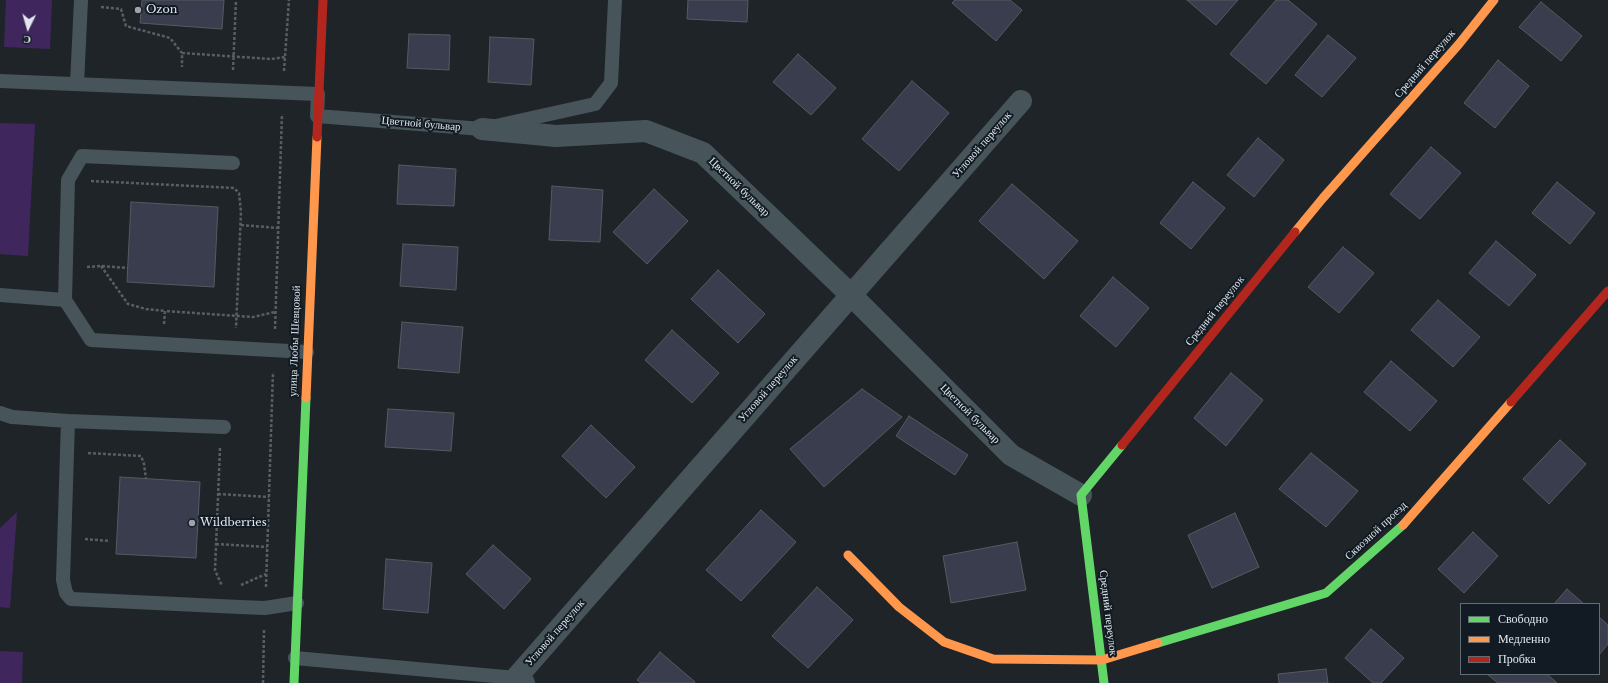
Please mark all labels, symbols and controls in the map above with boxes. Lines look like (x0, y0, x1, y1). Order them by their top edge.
place label: Ozon (146, 3, 177, 17)
marker: Ozon (133, 5, 143, 15)
north arrow (8, 8, 48, 48)
street label: Средний переулок (1392, 27, 1458, 101)
text: С (22, 33, 32, 47)
street label: Угловой переулок (950, 109, 1014, 181)
street label: Цветной бульвар (381, 114, 461, 134)
street label: Цветной бульвар (706, 155, 772, 219)
street label: Средний переулок (1183, 273, 1247, 349)
street label: улица Любы Шевцовой (286, 285, 304, 397)
street label: Угловой переулок (736, 353, 800, 425)
street label: Цветной бульвар (937, 381, 1003, 447)
street label: Сквозной проезд (1342, 499, 1410, 563)
place label: Wildberries (200, 516, 267, 530)
marker: Wildberries (187, 518, 197, 528)
street label: Средний переулок (1096, 569, 1120, 657)
street label: Угловой переулок (523, 597, 587, 669)
legend (1460, 603, 1600, 675)
text: Свободно (1498, 611, 1548, 626)
text: Медленно (1498, 631, 1550, 646)
text: Пробка (1498, 651, 1536, 666)

